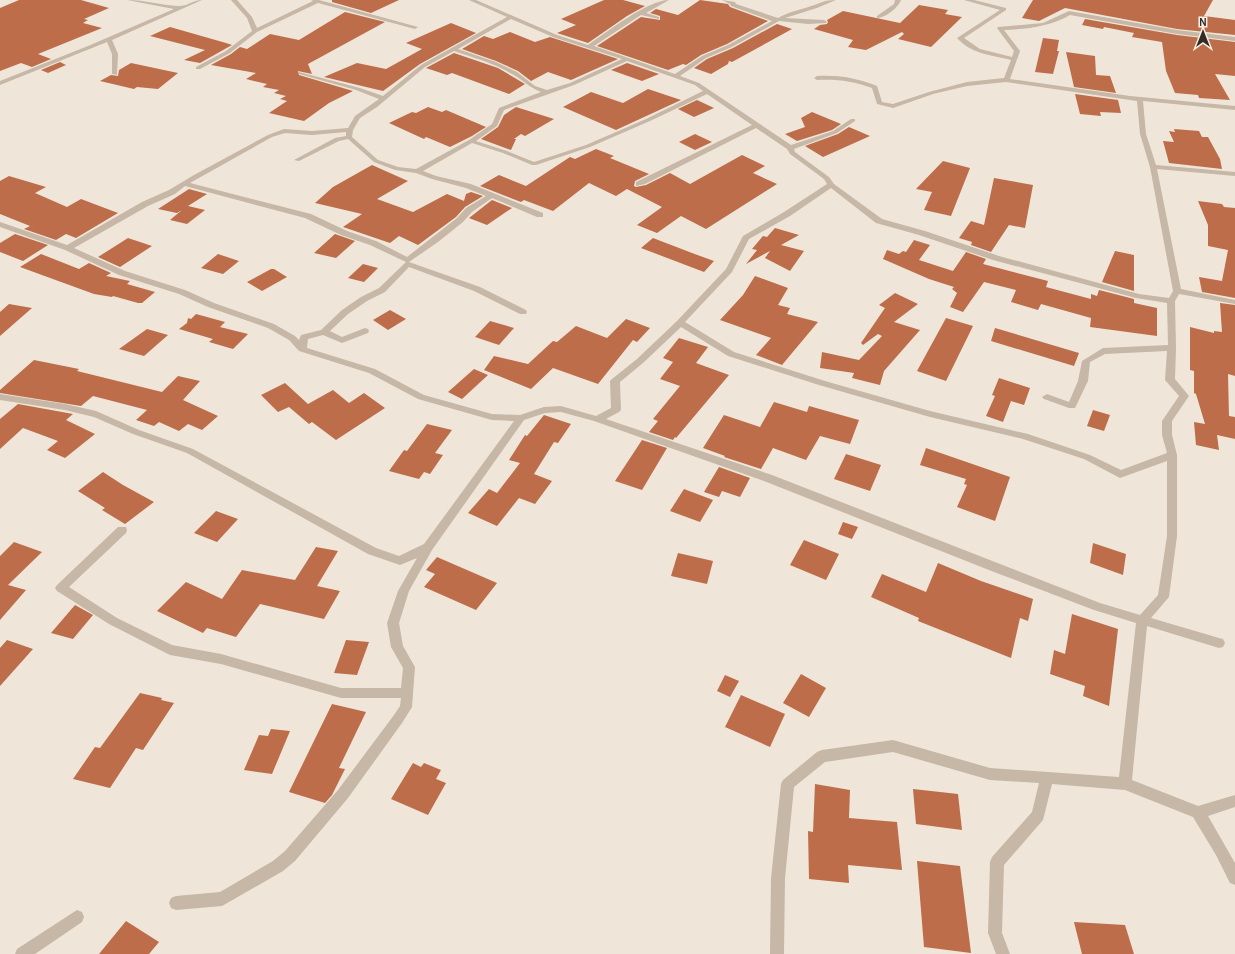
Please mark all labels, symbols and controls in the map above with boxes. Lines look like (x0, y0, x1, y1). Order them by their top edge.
north arrow (1183, 12, 1223, 52)
text: N (1199, 16, 1207, 29)

